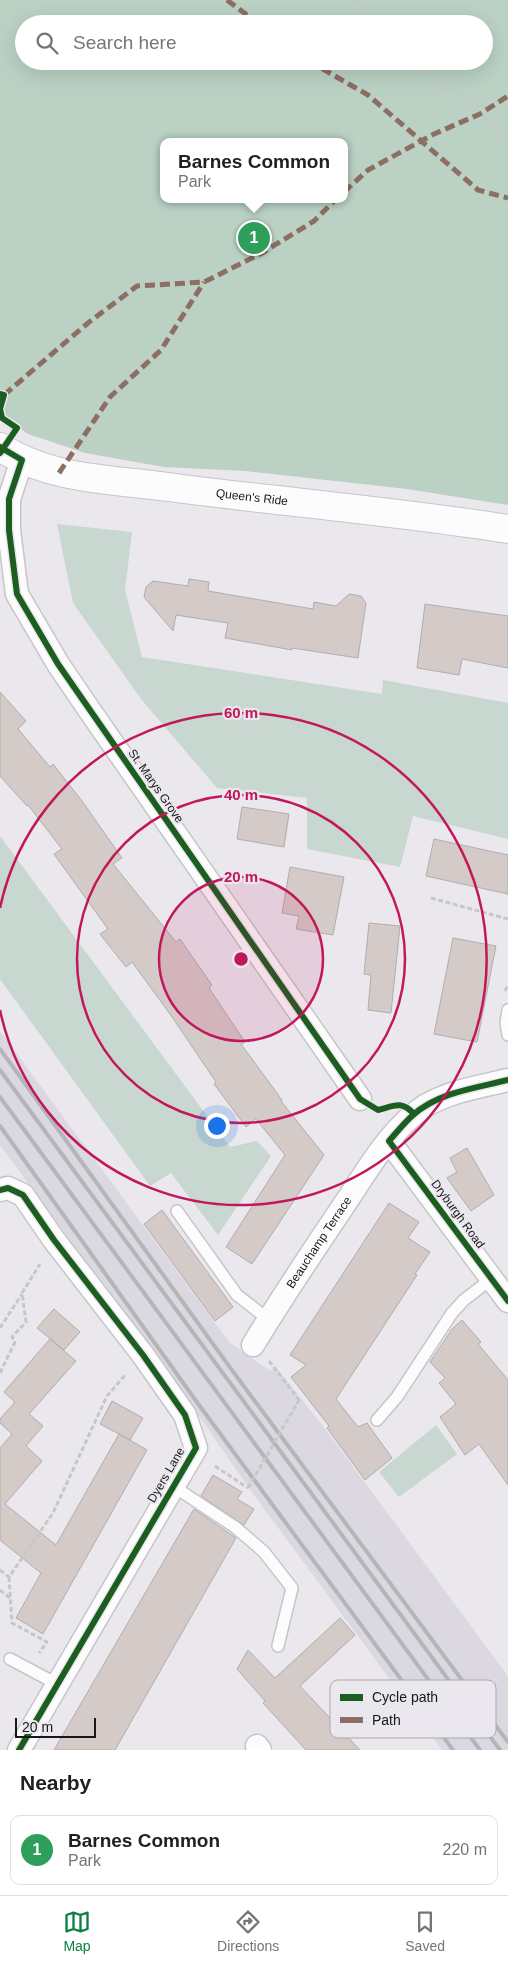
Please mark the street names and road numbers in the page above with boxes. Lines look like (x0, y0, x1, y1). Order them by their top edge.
street label: Queen's Ride (215, 486, 289, 508)
street label: St. Marys Grove (125, 746, 187, 826)
street label: Dryburgh Road (428, 1177, 488, 1251)
street label: Beauchamp Terrace (283, 1194, 355, 1291)
street label: Dyers Lane (145, 1445, 188, 1505)

